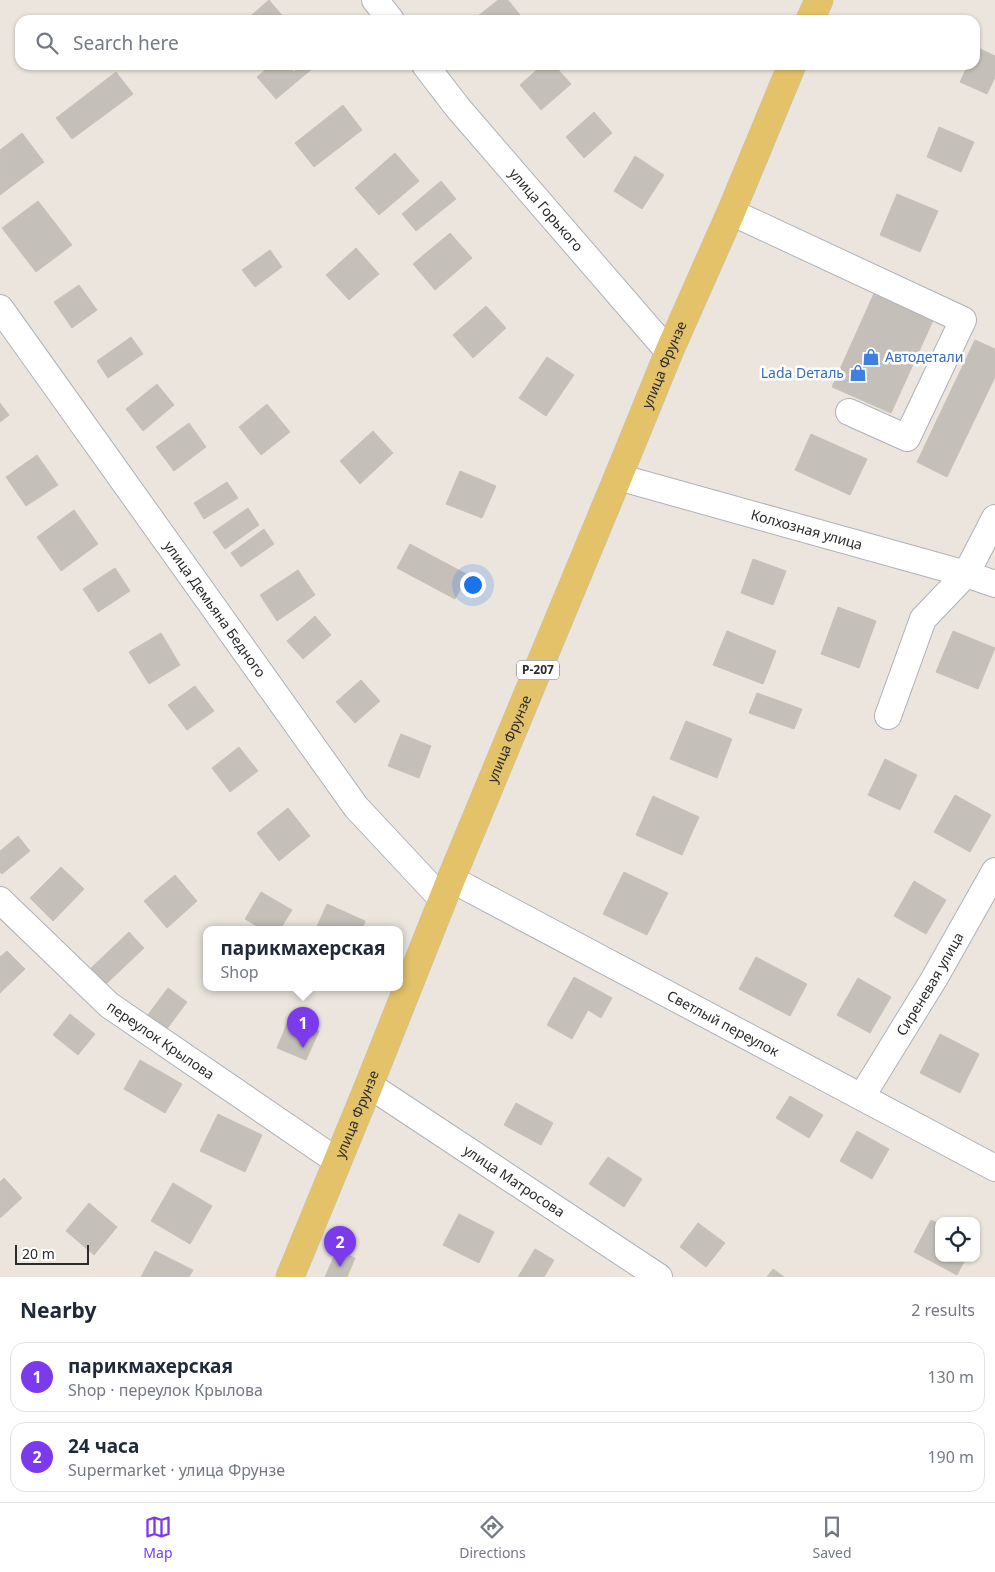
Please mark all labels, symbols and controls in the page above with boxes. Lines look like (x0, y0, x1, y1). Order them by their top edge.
search box (15, 15, 980, 70)
icon: search (33, 29, 61, 57)
text: Search here (73, 30, 179, 56)
street label: улица Горького (505, 164, 588, 255)
street label: улица Фрунзе (637, 318, 691, 411)
shop icon: Автодетали (861, 347, 881, 367)
place label: Автодетали (885, 347, 964, 366)
place label: Lada Dеталь (761, 363, 844, 382)
shop icon: Lada Dеталь (848, 363, 868, 383)
street label: Колхозная улица (749, 505, 865, 554)
street label: улица Демьяна Бедного (160, 537, 271, 681)
your location (460, 572, 486, 598)
road number: Р-207 (517, 660, 559, 680)
street label: улица Фрунзе (482, 692, 535, 785)
popup (203, 926, 403, 991)
street label: Сиреневая улица (891, 929, 968, 1039)
text: парикмахерская (221, 935, 385, 961)
text: Shop (221, 961, 259, 983)
street label: Светлый переулок (664, 986, 783, 1061)
street label: переулок Крылова (104, 996, 218, 1083)
pin: 1 (287, 1007, 319, 1048)
street label: улица Фрунзе (330, 1067, 383, 1161)
street label: улица Матросова (460, 1140, 569, 1221)
map controls (935, 1217, 980, 1262)
button: locate (935, 1217, 980, 1262)
pin: 2 (324, 1226, 356, 1267)
scale bar (15, 1242, 89, 1265)
text: 20 m (22, 1244, 55, 1263)
text: Nearby (20, 1296, 96, 1324)
text: 2 results (911, 1299, 975, 1321)
text: парикмахерская (68, 1353, 233, 1379)
text: 1 (32, 1366, 42, 1388)
text: 130 m (927, 1366, 974, 1388)
text: Shop · переулок Крылова (68, 1379, 263, 1401)
text: 24 часа (68, 1433, 139, 1459)
text: 2 (32, 1446, 42, 1468)
text: 190 m (927, 1446, 974, 1468)
text: Supermarket · улица Фрунзе (68, 1459, 285, 1481)
tab: Map (143, 1513, 173, 1562)
tab: Directions (459, 1513, 526, 1562)
tab: Saved (812, 1513, 852, 1562)

